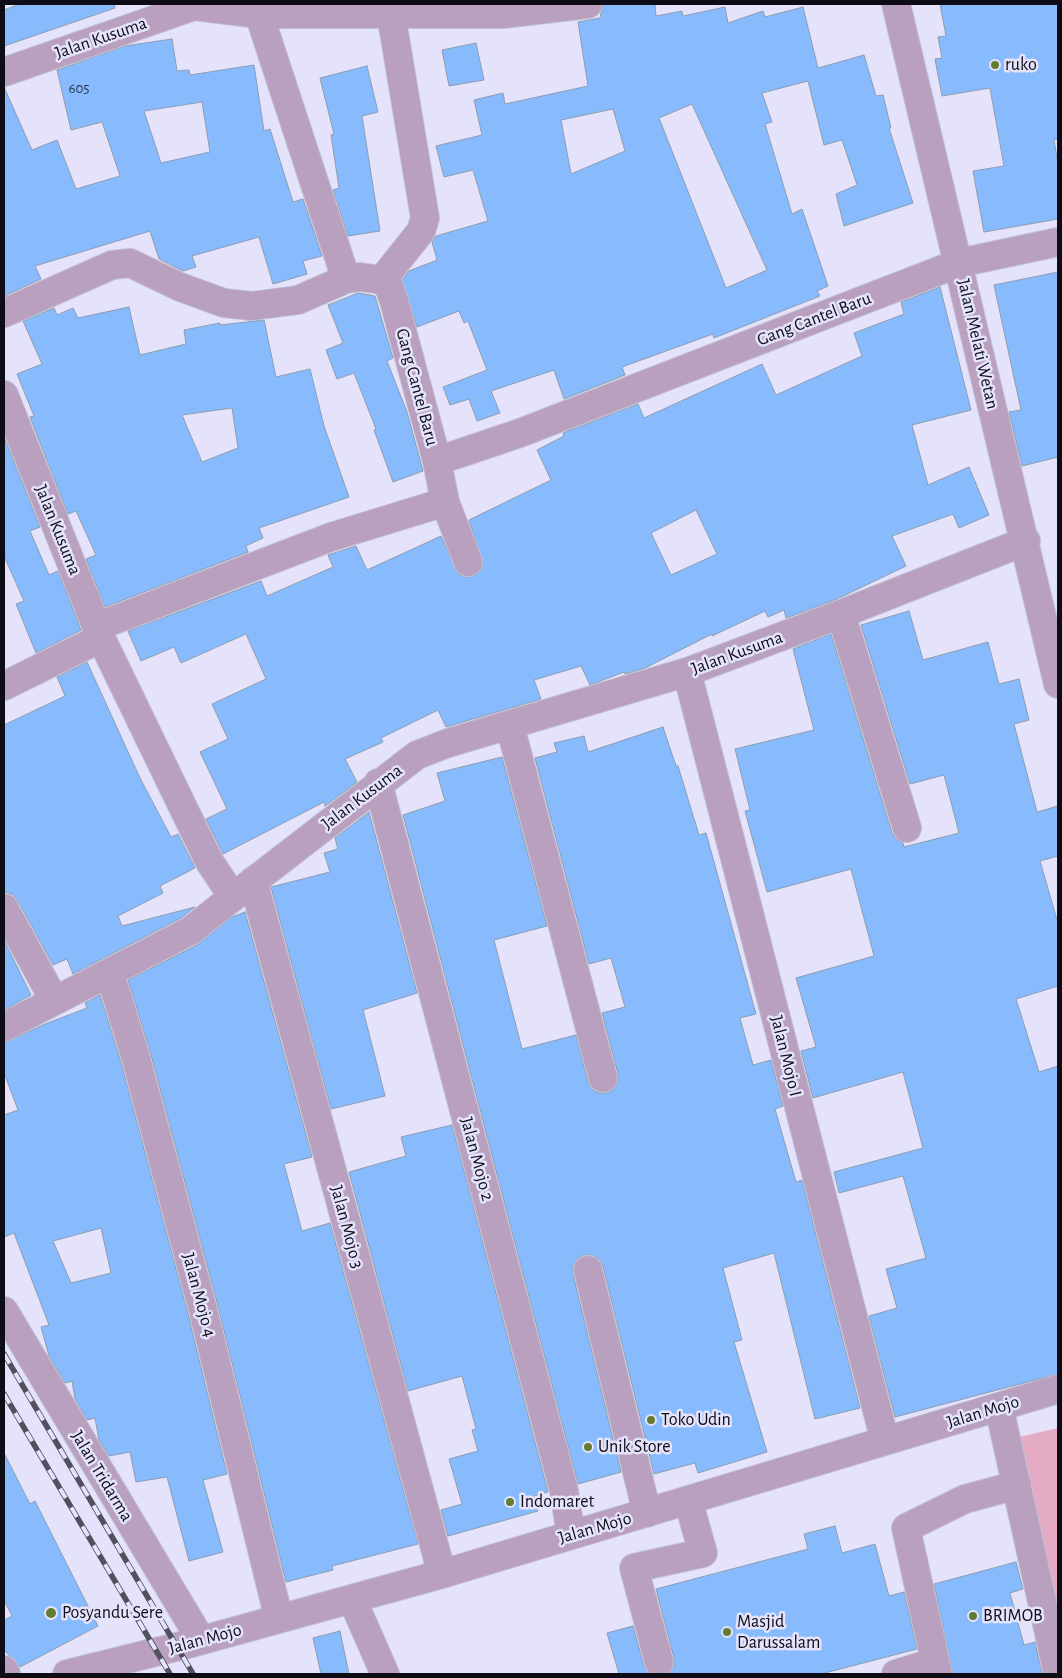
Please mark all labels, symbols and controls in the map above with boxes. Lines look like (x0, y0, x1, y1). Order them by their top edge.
street label: Jalan Kusuma (52, 12, 150, 64)
place label: ruko (1005, 54, 1037, 76)
marker: ruko (989, 59, 1001, 71)
house number: 605 (68, 79, 90, 97)
street label: Jalan Melati Wetan (953, 277, 1003, 411)
street label: Gang Cantel Baru (754, 287, 874, 351)
street label: Gang Cantel Baru (391, 326, 443, 448)
street label: Jalan Kusuma (30, 482, 86, 578)
street label: Jalan Kusuma (688, 627, 786, 679)
street label: Jalan Kusuma (317, 760, 407, 834)
street label: Jalan Mojo I (766, 1013, 806, 1099)
street label: Jalan Mojo 2 (455, 1115, 499, 1203)
street label: Jalan Mojo 3 (326, 1183, 368, 1271)
street label: Jalan Mojo 4 (177, 1251, 221, 1339)
street label: Jalan Mojo (944, 1391, 1022, 1433)
place label: Toko Udin (661, 1409, 731, 1431)
marker: Toko Udin (645, 1414, 657, 1426)
street label: Jalan Tridarma (66, 1427, 138, 1525)
place label: Unik Store (598, 1436, 670, 1458)
marker: Unik Store (582, 1441, 594, 1453)
place label: Indomaret (520, 1491, 594, 1513)
marker: Indomaret (504, 1496, 516, 1508)
street label: Jalan Mojo (556, 1507, 634, 1549)
place label: Posyandu Sere (62, 1602, 163, 1624)
place label: BRIMOB (983, 1605, 1043, 1627)
marker: Posyandu Sere (44, 1606, 58, 1620)
marker: BRIMOB (967, 1610, 979, 1622)
place label: Masjid Darussalam (737, 1611, 820, 1654)
street label: Jalan Mojo (166, 1619, 244, 1659)
marker: Masjid Darussalam (721, 1626, 733, 1638)

